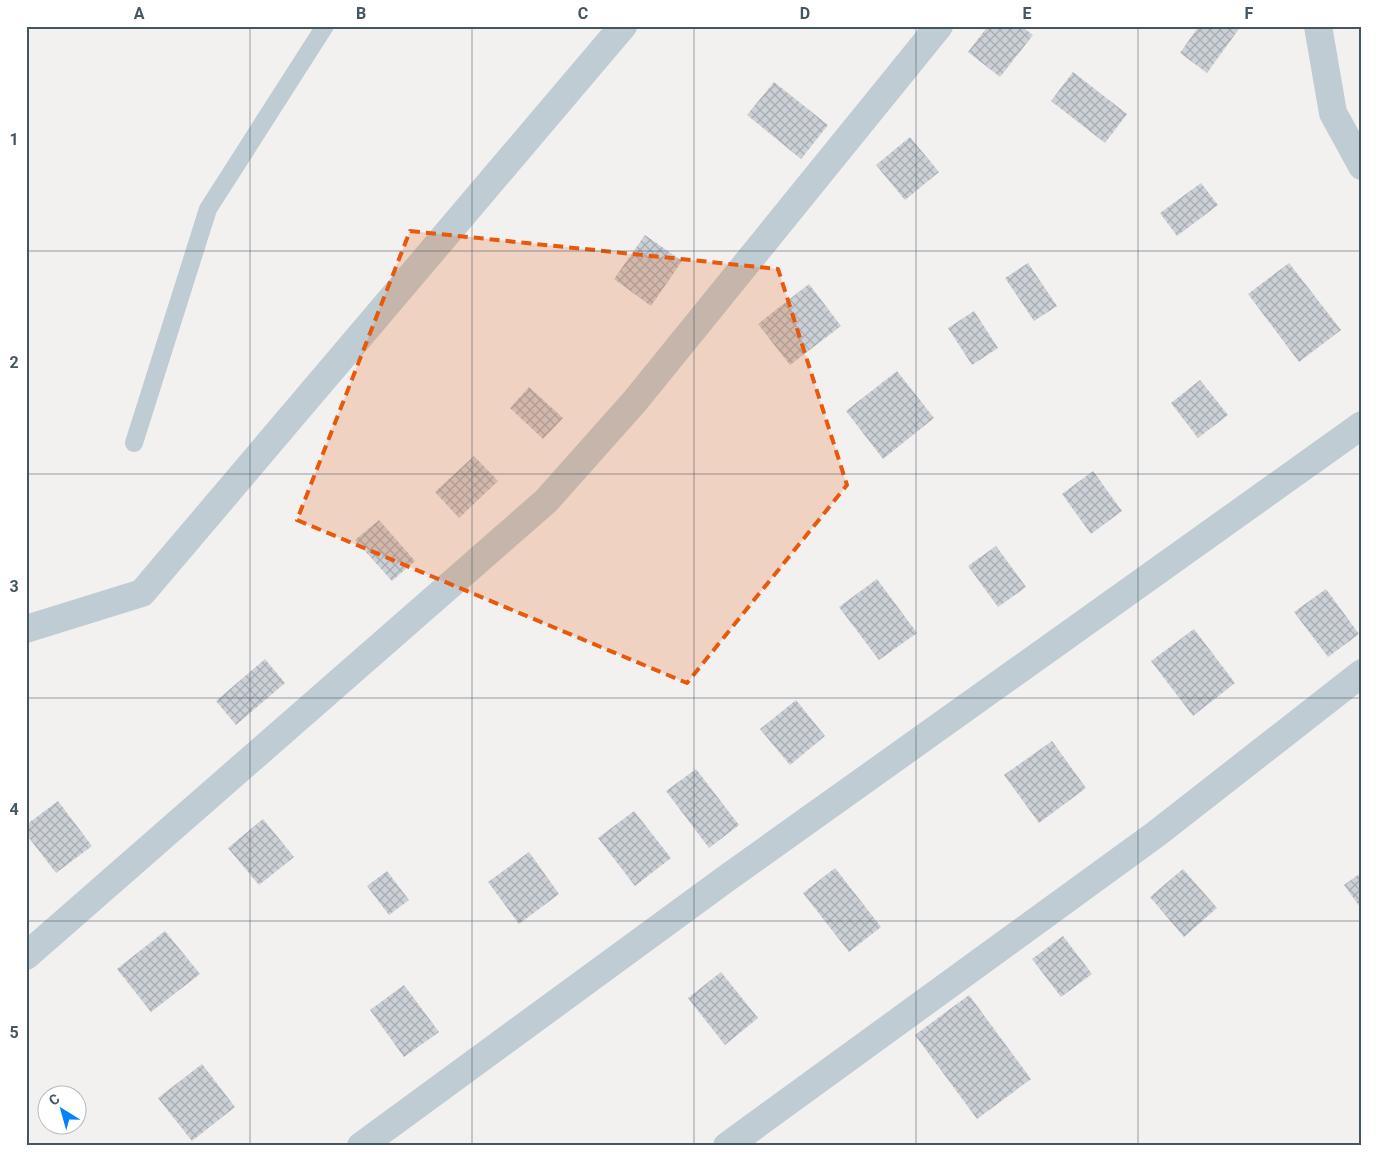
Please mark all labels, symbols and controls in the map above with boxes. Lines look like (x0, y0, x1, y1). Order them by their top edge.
text: A (134, 4, 145, 23)
text: B (356, 4, 366, 23)
text: C (578, 4, 588, 23)
text: D (800, 4, 810, 23)
text: E (1023, 4, 1032, 23)
text: F (1245, 4, 1254, 23)
text: 1 (9, 130, 19, 149)
text: 2 (9, 353, 19, 372)
text: 3 (9, 577, 19, 596)
text: 4 (9, 800, 19, 819)
text: 5 (9, 1023, 19, 1042)
north arrow (38, 1084, 88, 1134)
text: С (46, 1090, 63, 1109)

